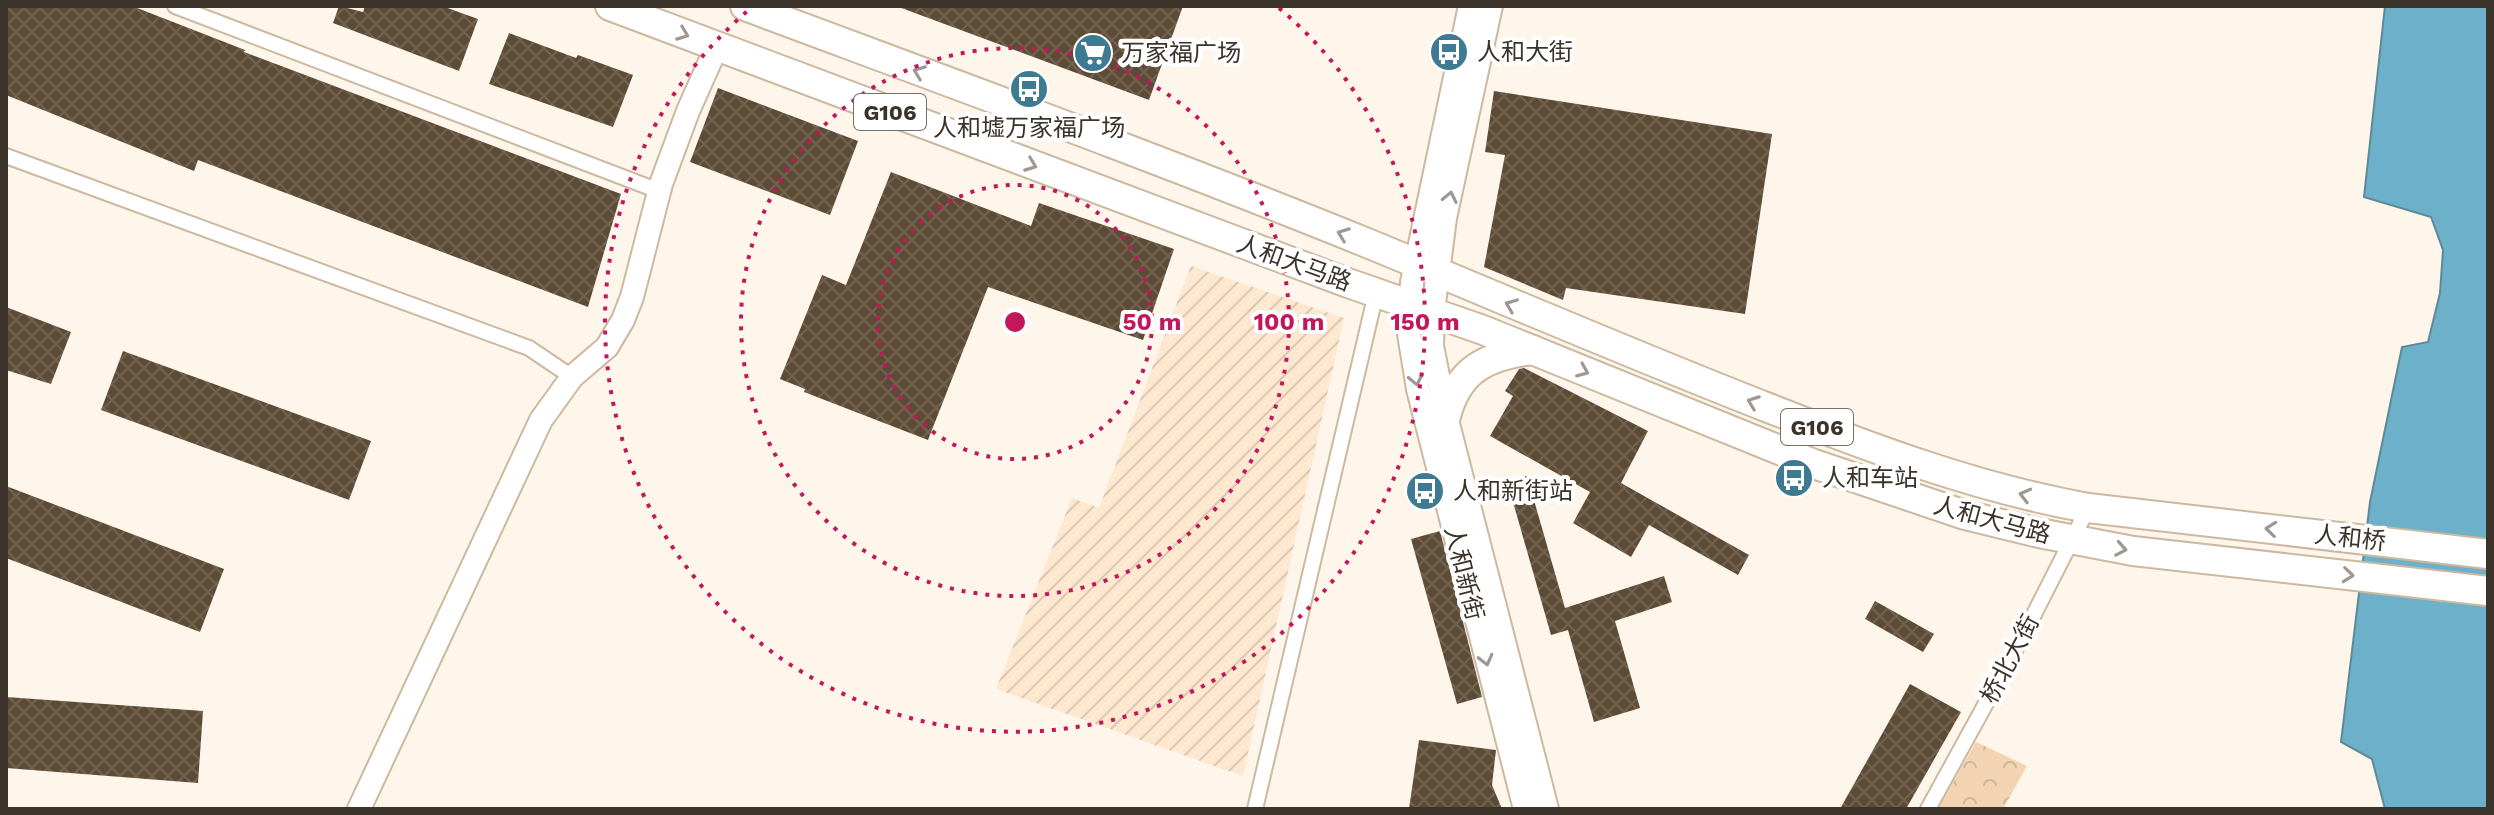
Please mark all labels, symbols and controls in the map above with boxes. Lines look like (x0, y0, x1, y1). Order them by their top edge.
one-way arrow (675, 24, 689, 40)
bus stop icon: 人和大街 (1428, 31, 1470, 73)
supermarket icon: 万家福广场 (1072, 32, 1114, 74)
place label: 人和大街 (1477, 38, 1573, 66)
place label: 万家福广场 (1121, 39, 1241, 67)
one-way arrow (913, 65, 927, 82)
bus stop icon: 人和墟万家福广场 (1008, 68, 1050, 110)
road number: G106 (854, 94, 926, 130)
place label: 人和墟万家福广场 (933, 114, 1125, 142)
one-way arrow (1023, 155, 1037, 172)
one-way arrow (1441, 191, 1458, 204)
one-way arrow (1337, 227, 1351, 244)
street label: 人和大马路 (1233, 229, 1355, 297)
one-way arrow (1505, 298, 1519, 315)
centre of rings (1001, 308, 1029, 336)
text: 50 m (1123, 308, 1181, 336)
text: 100 m (1254, 308, 1324, 336)
text: 150 m (1390, 308, 1460, 336)
one-way arrow (1575, 361, 1589, 378)
one-way arrow (1407, 373, 1424, 387)
one-way arrow (1747, 395, 1761, 412)
road number: G106 (1781, 409, 1853, 445)
bus stop icon: 人和车站 (1773, 457, 1815, 499)
place label: 人和车站 (1822, 464, 1918, 492)
bus stop icon: 人和新街站 (1404, 470, 1446, 512)
place label: 人和新街站 (1453, 477, 1573, 505)
one-way arrow (2018, 487, 2032, 504)
street label: 人和大马路 (1930, 491, 2054, 549)
street label: 人和桥 (2313, 520, 2387, 556)
one-way arrow (2264, 521, 2278, 538)
street label: 人和新街 (1439, 523, 1489, 623)
one-way arrow (2114, 539, 2128, 556)
one-way arrow (2342, 567, 2355, 584)
street label: 桥北大街 (1975, 610, 2045, 708)
one-way arrow (1477, 652, 1494, 666)

